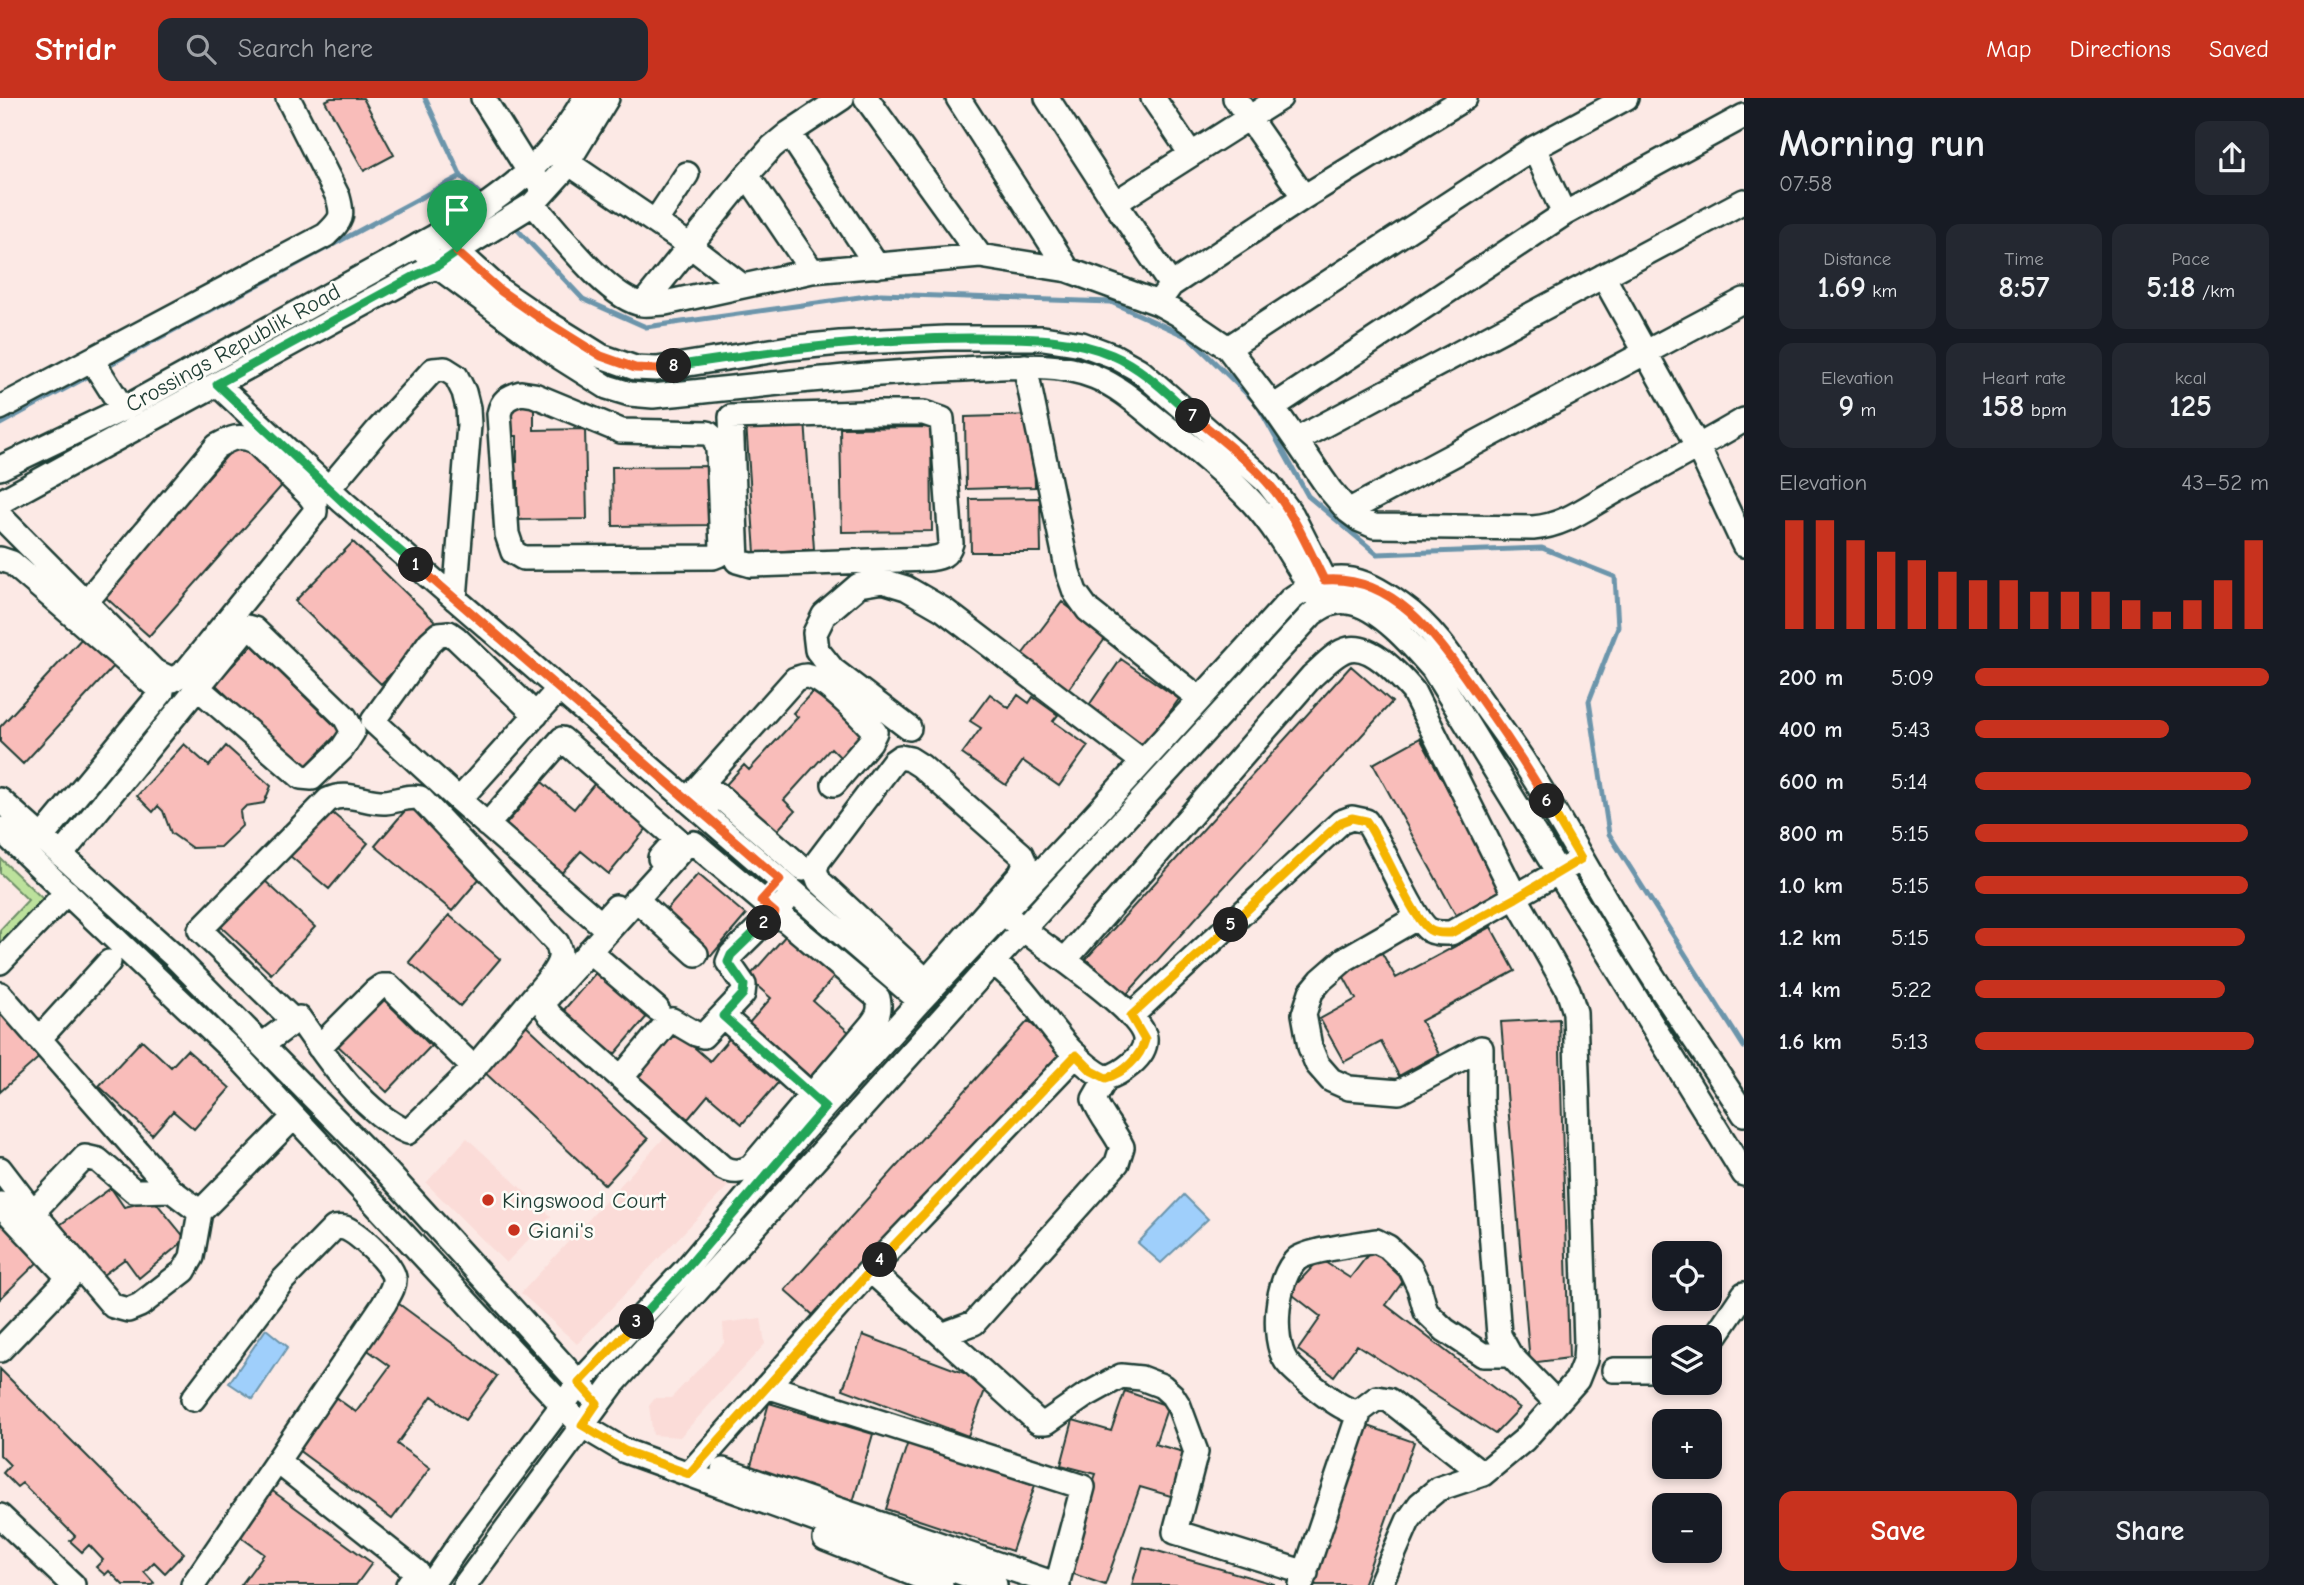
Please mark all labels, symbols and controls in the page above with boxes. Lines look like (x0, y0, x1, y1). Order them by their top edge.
search box (158, 18, 648, 81)
text: Stridr (35, 30, 116, 68)
icon: search (182, 30, 220, 68)
text: Search here (238, 34, 373, 64)
text: Map (1986, 35, 2032, 63)
text: Directions (2070, 35, 2171, 63)
text: Saved (2209, 35, 2269, 63)
button: share (2195, 121, 2269, 195)
text: Morning run (1779, 122, 1985, 166)
text: 07:58 (1779, 170, 1832, 197)
pin (427, 180, 487, 252)
icon: arrive (438, 191, 476, 229)
text: Distance (1823, 248, 1891, 270)
text: Time (2004, 248, 2044, 270)
text: Pace (2172, 248, 2210, 270)
text: 1.69 (1817, 270, 1866, 305)
text: 8:57 (1998, 270, 2049, 305)
text: 5:18 (2146, 270, 2196, 305)
street label: Crossings Republik Road (121, 278, 345, 418)
text: km (1866, 280, 1897, 302)
text: /km (2196, 280, 2235, 302)
pin: 8 (656, 348, 692, 384)
text: 8 (669, 354, 678, 376)
text: Elevation (1821, 367, 1894, 389)
text: Heart rate (1982, 367, 2066, 389)
text: kcal (2175, 367, 2207, 389)
text: 9 (1838, 389, 1854, 424)
text: 158 (1981, 389, 2024, 424)
text: 125 (2169, 389, 2212, 424)
pin: 7 (1176, 398, 1210, 434)
text: m (1854, 399, 1876, 421)
text: bpm (2024, 399, 2067, 421)
text: 7 (1188, 404, 1197, 426)
text: Elevation (1779, 469, 1867, 496)
text: 43–52 m (2181, 469, 2269, 496)
pin: 1 (398, 547, 434, 582)
text: 1 (412, 553, 419, 575)
text: 200 m (1779, 664, 1843, 691)
text: 5:09 (1891, 664, 1934, 691)
text: 400 m (1779, 716, 1843, 743)
text: 5:43 (1891, 716, 1930, 743)
text: 600 m (1779, 768, 1844, 795)
text: 5:14 (1891, 768, 1928, 795)
pin: 6 (1530, 784, 1564, 818)
text: 6 (1542, 789, 1551, 811)
text: 800 m (1779, 820, 1844, 847)
text: 5:15 (1891, 820, 1929, 847)
text: 1.0 km (1779, 872, 1843, 899)
text: 5:15 (1891, 872, 1929, 899)
pin: 2 (746, 906, 782, 940)
pin: 5 (1214, 908, 1248, 942)
text: 2 (759, 911, 768, 933)
text: 5 (1225, 913, 1236, 935)
text: 1.2 km (1779, 924, 1841, 951)
text: 5:15 (1891, 924, 1929, 951)
text: 1.4 km (1779, 976, 1841, 1003)
text: 5:22 (1891, 976, 1932, 1003)
text: 1.6 km (1779, 1028, 1842, 1055)
text: 5:13 (1891, 1028, 1928, 1055)
place label: Kingswood Court (502, 1187, 667, 1214)
marker: Kingswood Court (480, 1192, 496, 1208)
place label: Giani's (528, 1217, 594, 1244)
marker: Giani's (506, 1222, 522, 1238)
map controls (1652, 1241, 1722, 1563)
button: locate (1652, 1241, 1722, 1311)
pin: 4 (862, 1242, 898, 1278)
text: 4 (875, 1248, 884, 1270)
pin: 3 (620, 1304, 654, 1340)
text: 3 (632, 1310, 641, 1332)
button: layers (1652, 1325, 1722, 1395)
button: + (1652, 1409, 1722, 1479)
button: Save (1779, 1491, 2017, 1571)
button: Share (2031, 1491, 2269, 1571)
button: − (1652, 1493, 1722, 1563)

